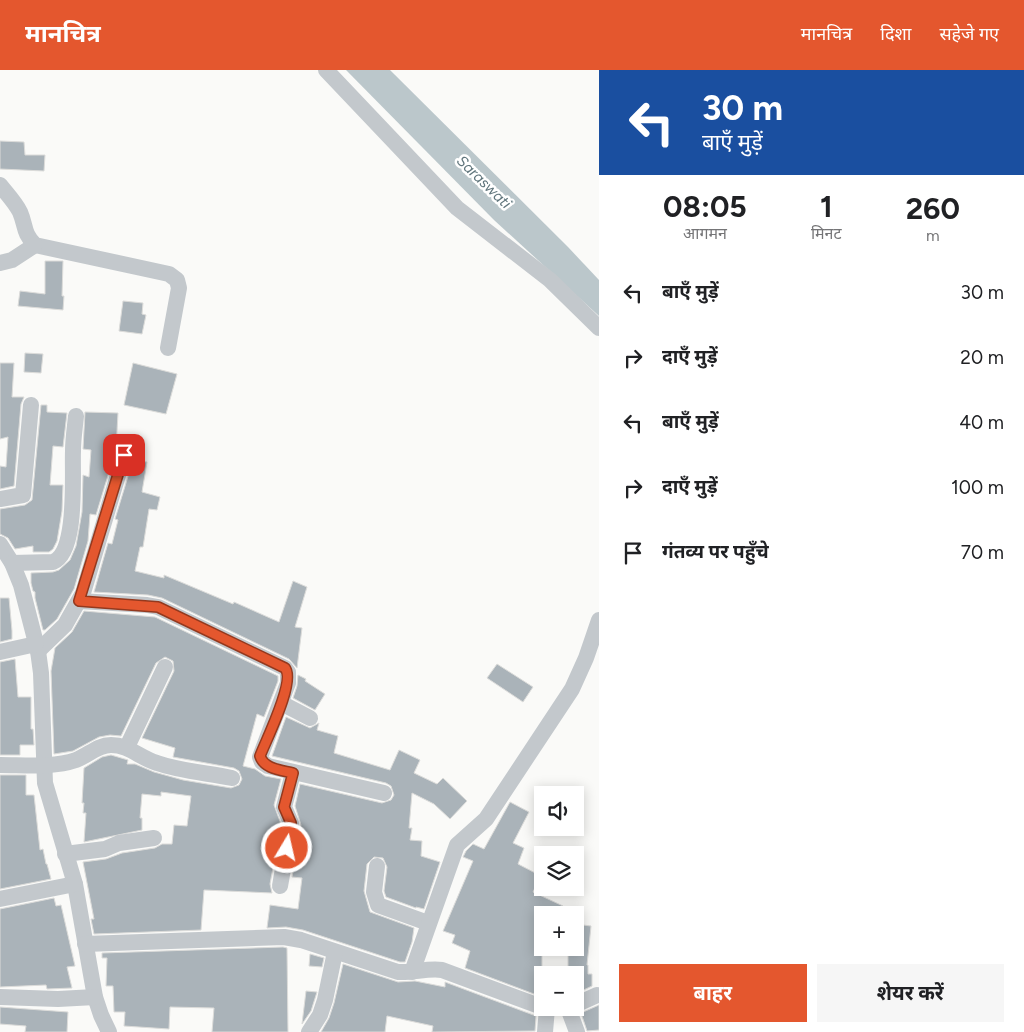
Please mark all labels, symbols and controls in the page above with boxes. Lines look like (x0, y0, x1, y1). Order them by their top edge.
text: मानचित्र (25, 19, 101, 48)
text: मानचित्र (801, 23, 852, 45)
text: दिशा (880, 23, 911, 45)
text: सहेजे गए (939, 23, 999, 45)
text: 30 m (702, 87, 783, 129)
icon: left (619, 90, 684, 155)
text: बाएँ मुड़ें (702, 129, 763, 156)
water label: Saraswati (453, 152, 515, 213)
text: 08:05 (663, 188, 747, 225)
text: 1 (820, 188, 833, 225)
text: 260 (906, 190, 960, 227)
text: आगमन (683, 224, 727, 243)
text: मिनट (811, 224, 842, 243)
text: m (926, 226, 940, 245)
icon: left (619, 279, 647, 307)
text: बाएँ मुड़ें (662, 280, 719, 303)
text: 30 m (961, 281, 1004, 304)
icon: right (619, 344, 647, 372)
text: दाएँ मुड़ें (662, 345, 718, 368)
text: 20 m (960, 346, 1004, 369)
icon: left (619, 409, 647, 437)
text: बाएँ मुड़ें (662, 410, 719, 433)
text: 40 m (959, 411, 1004, 434)
pin (103, 434, 145, 476)
icon: arrive (110, 441, 138, 469)
icon: right (619, 474, 647, 502)
text: दाएँ मुड़ें (662, 475, 718, 498)
text: 100 m (951, 476, 1004, 499)
icon: arrive (619, 539, 647, 567)
text: गंतव्य पर पहुँचे (662, 540, 769, 563)
text: 70 m (961, 541, 1004, 564)
map controls (534, 786, 584, 1016)
button: sound (534, 786, 584, 836)
position arrow (260, 821, 312, 873)
button: layers (534, 846, 584, 896)
button: + (534, 906, 584, 956)
button: बाहर (619, 964, 807, 1022)
button: शेयर करें (817, 964, 1004, 1022)
button: − (534, 966, 584, 1016)

